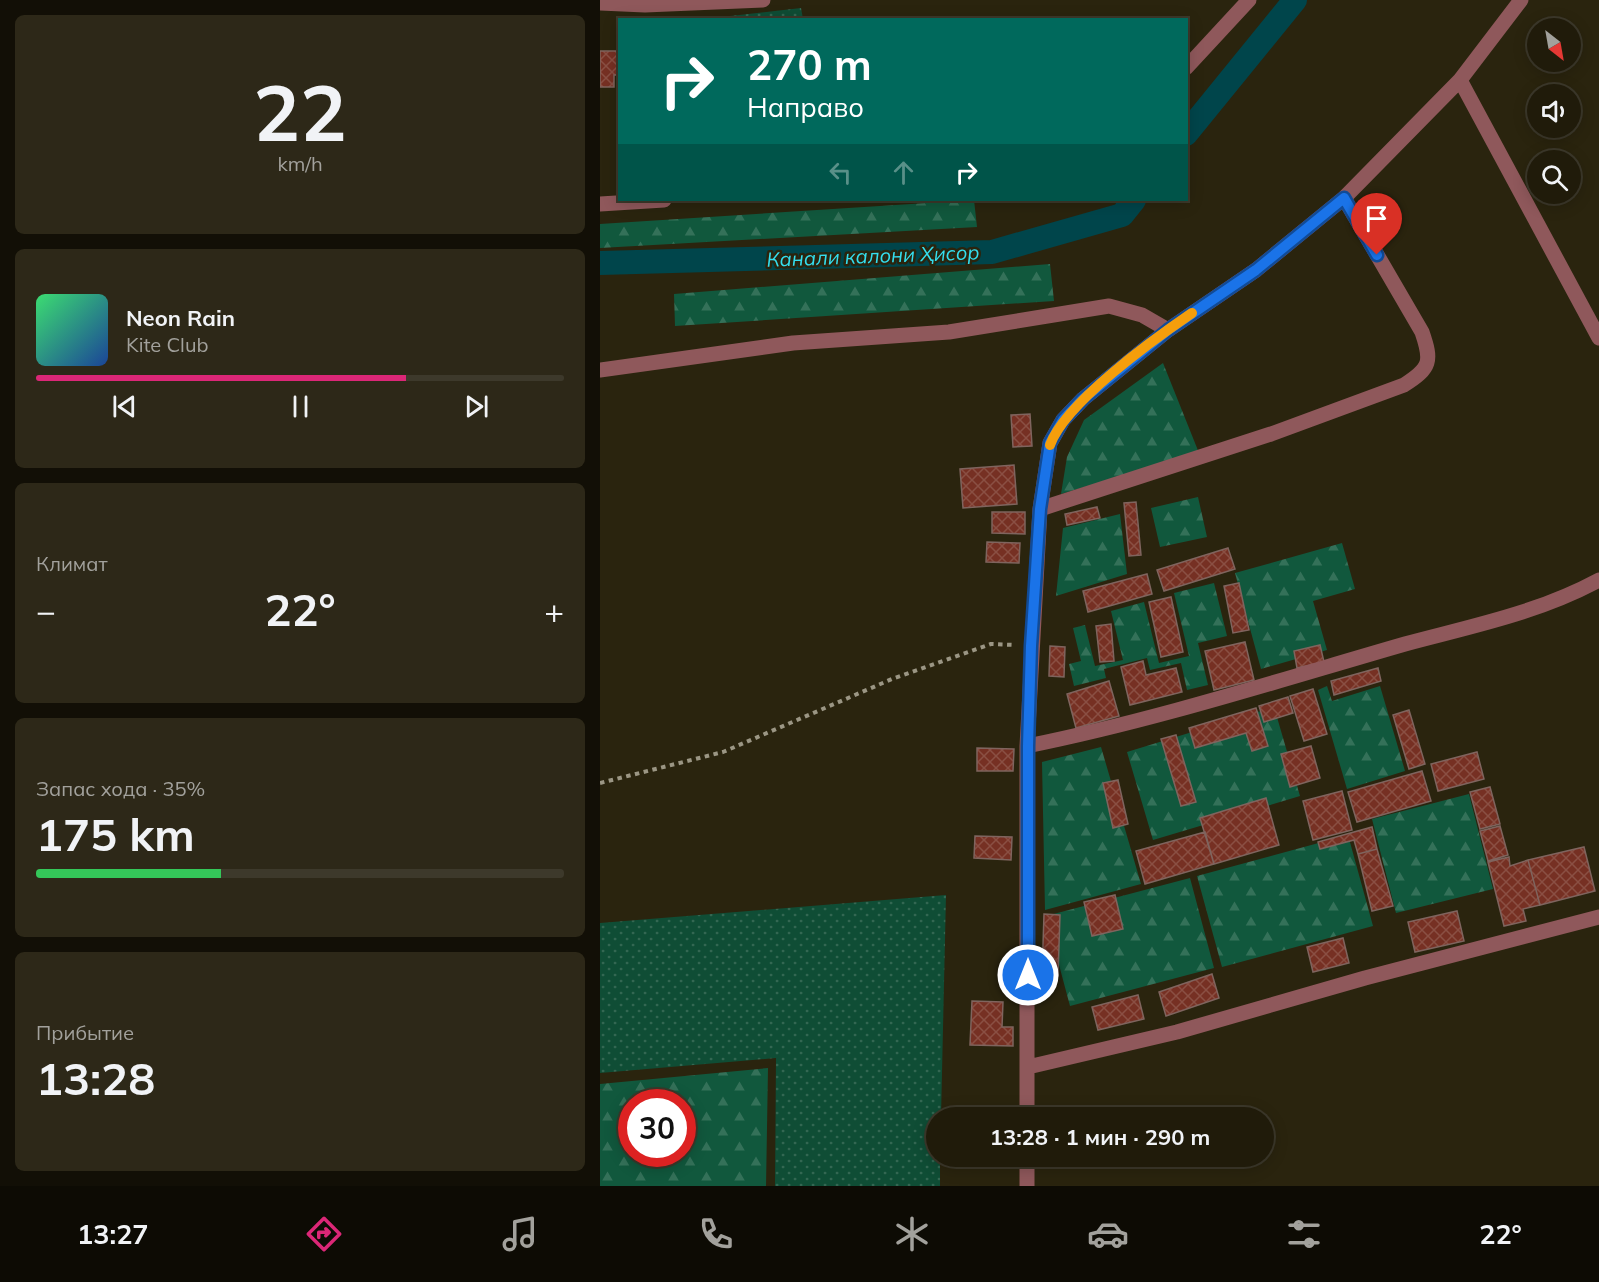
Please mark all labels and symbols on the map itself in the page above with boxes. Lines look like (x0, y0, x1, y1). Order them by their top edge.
north arrow (1527, 18, 1581, 72)
pin (1351, 193, 1402, 255)
water label: Канали калони Ҳисор (766, 239, 980, 272)
position arrow (996, 943, 1060, 1007)
speed limit sign: 30 (618, 1089, 696, 1167)

